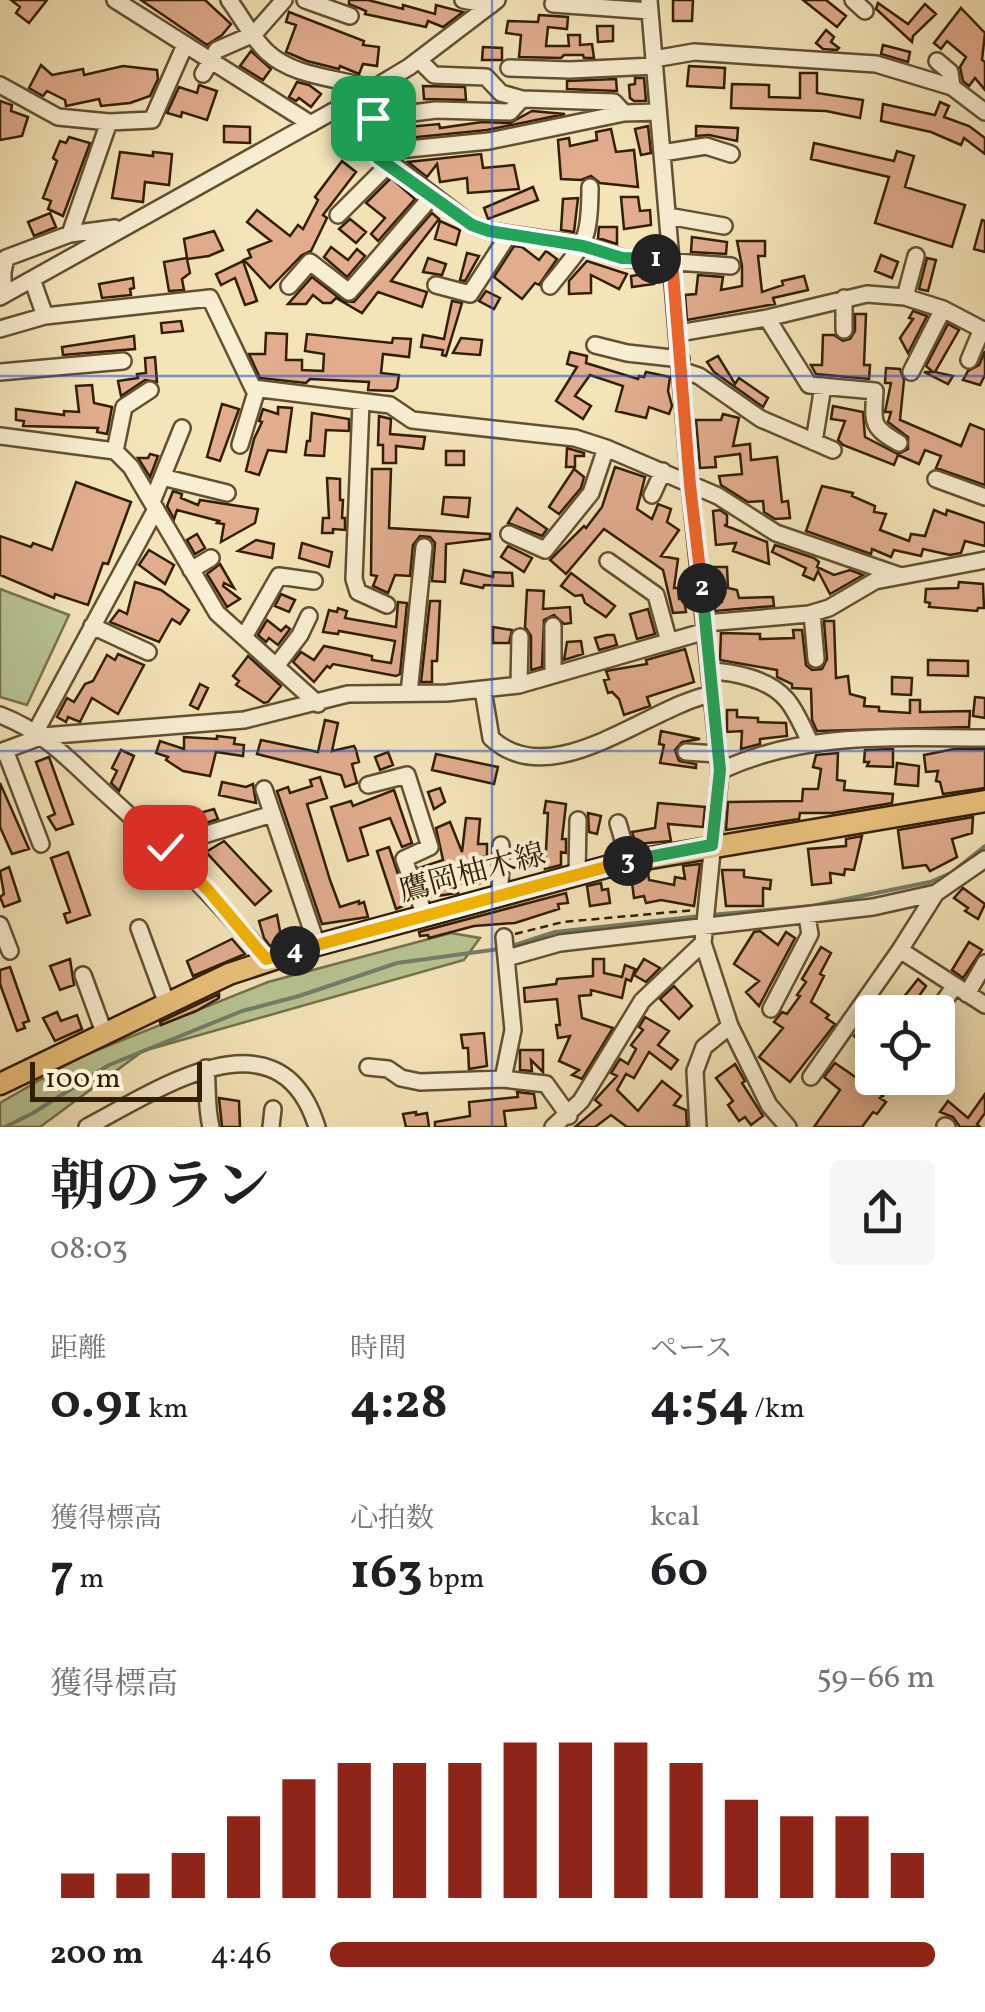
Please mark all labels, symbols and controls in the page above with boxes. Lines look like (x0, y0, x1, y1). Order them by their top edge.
pin (331, 76, 416, 161)
icon: arrive (346, 91, 401, 146)
pin: 1 (631, 234, 681, 284)
text: 1 (650, 239, 662, 278)
pin: 2 (677, 563, 727, 613)
text: 2 (695, 568, 709, 607)
pin (123, 805, 208, 890)
icon: check (138, 820, 193, 875)
street label: 鷹岡柚木線 (395, 834, 550, 914)
pin: 3 (603, 836, 653, 886)
text: 3 (621, 841, 635, 880)
pin: 4 (270, 926, 320, 976)
text: 4 (287, 931, 303, 970)
map controls (855, 995, 955, 1095)
button: locate (855, 995, 955, 1095)
scale bar (30, 1057, 202, 1102)
text: 100 m (45, 1060, 120, 1099)
text: 朝のラン (50, 1152, 270, 1228)
button: share (830, 1160, 935, 1265)
text: 08:03 (50, 1228, 128, 1272)
text: 距離 (50, 1330, 106, 1369)
text: 時間 (350, 1330, 406, 1369)
text: ペース (650, 1330, 733, 1369)
text: 0.91 (50, 1369, 143, 1439)
text: 4:28 (350, 1369, 448, 1439)
text: 4:54 (650, 1369, 749, 1439)
text: km (143, 1390, 188, 1429)
text: /km (749, 1390, 805, 1429)
text: kcal (650, 1498, 700, 1537)
text: 獲得標高 (50, 1500, 162, 1539)
text: 心拍数 (350, 1500, 434, 1539)
text: 60 (650, 1537, 708, 1607)
text: 7 (50, 1539, 74, 1609)
text: 163 (350, 1539, 423, 1609)
text: m (74, 1560, 104, 1599)
text: bpm (423, 1560, 485, 1599)
text: 59–66 m (817, 1657, 935, 1701)
text: 獲得標高 (50, 1664, 178, 1708)
text: 200 m (50, 1933, 144, 1977)
text: 4:46 (210, 1933, 272, 1977)

